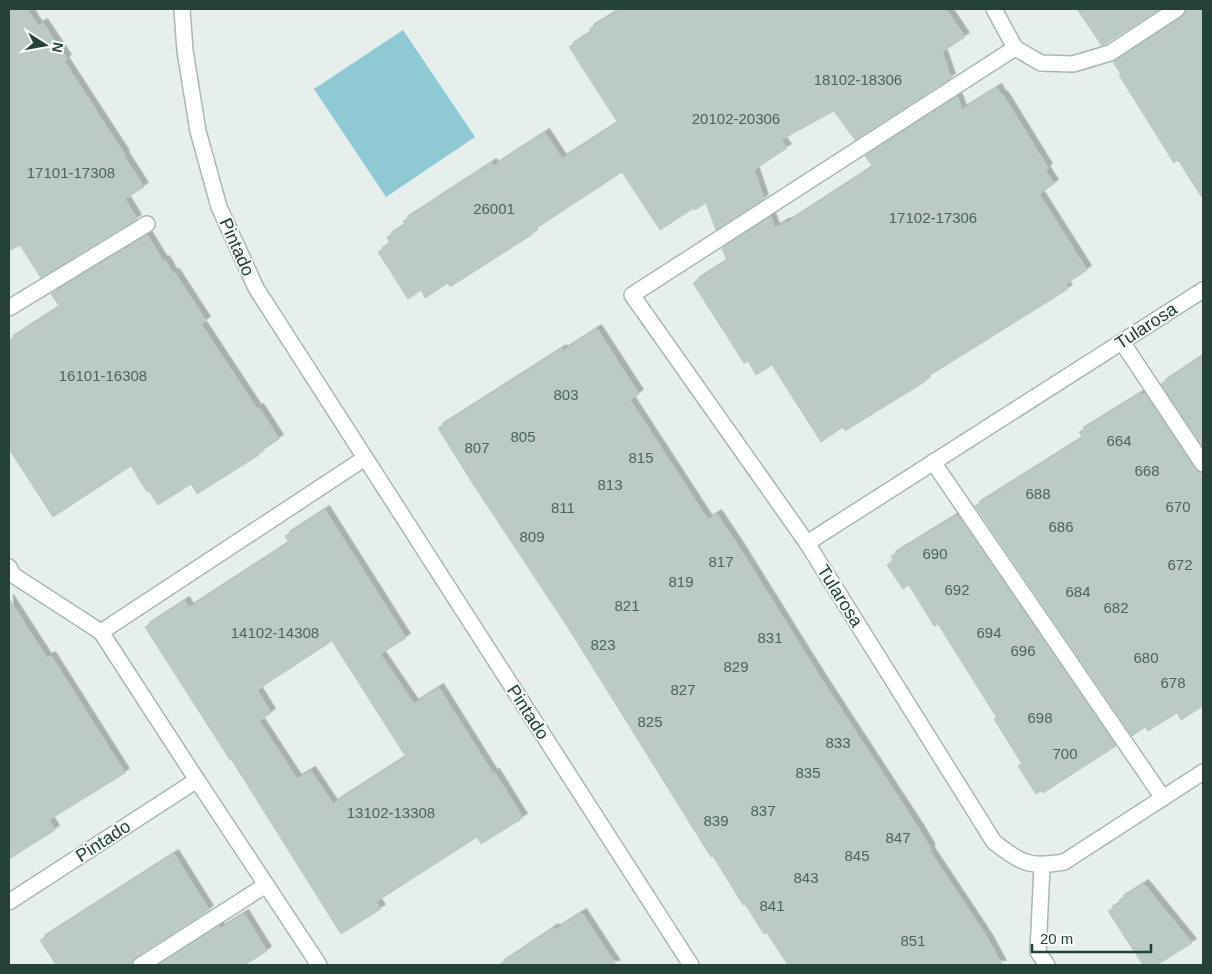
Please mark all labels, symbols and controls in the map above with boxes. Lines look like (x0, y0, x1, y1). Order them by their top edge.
north arrow (20, 20, 70, 70)
text: N (49, 41, 67, 54)
house number: 18102-18306 (814, 71, 902, 88)
house number: 20102-20306 (692, 110, 780, 127)
house number: 17101-17308 (27, 164, 115, 181)
house number: 26001 (473, 200, 515, 217)
house number: 17102-17306 (889, 209, 977, 226)
street label: Pintado (215, 215, 259, 279)
street label: Tularosa (1111, 298, 1181, 353)
house number: 16101-16308 (59, 367, 147, 384)
house number: 803 (553, 386, 579, 403)
house number: 805 (510, 428, 536, 445)
house number: 664 (1106, 432, 1132, 449)
house number: 807 (464, 439, 490, 456)
house number: 815 (628, 449, 654, 466)
house number: 668 (1134, 462, 1160, 479)
house number: 813 (597, 476, 623, 493)
house number: 688 (1025, 485, 1051, 502)
house number: 670 (1165, 498, 1191, 515)
house number: 811 (551, 499, 575, 516)
house number: 686 (1048, 518, 1074, 535)
house number: 809 (519, 528, 545, 545)
house number: 690 (922, 545, 948, 562)
house number: 817 (708, 553, 734, 570)
house number: 672 (1167, 556, 1193, 573)
street label: Tularosa (813, 561, 867, 632)
house number: 819 (668, 573, 694, 590)
house number: 692 (944, 581, 970, 598)
house number: 684 (1065, 583, 1091, 600)
house number: 821 (614, 597, 640, 614)
house number: 682 (1103, 599, 1129, 616)
house number: 14102-14308 (231, 624, 319, 641)
house number: 694 (976, 624, 1002, 641)
house number: 831 (757, 629, 783, 646)
house number: 823 (590, 636, 616, 653)
house number: 696 (1010, 642, 1036, 659)
house number: 680 (1133, 649, 1159, 666)
house number: 829 (723, 658, 749, 675)
house number: 678 (1160, 674, 1186, 691)
street label: Pintado (503, 681, 553, 743)
house number: 827 (670, 681, 696, 698)
house number: 698 (1027, 709, 1053, 726)
house number: 825 (637, 713, 663, 730)
house number: 833 (825, 734, 851, 751)
house number: 700 (1052, 745, 1078, 762)
house number: 835 (795, 764, 821, 781)
house number: 837 (750, 802, 776, 819)
house number: 13102-13308 (347, 804, 435, 821)
house number: 839 (703, 812, 729, 829)
street label: Pintado (72, 816, 134, 866)
house number: 847 (885, 829, 911, 846)
house number: 845 (844, 847, 870, 864)
house number: 843 (793, 869, 819, 886)
house number: 841 (759, 897, 785, 914)
scale bar (1032, 922, 1151, 954)
text: 20 m (1040, 930, 1073, 947)
house number: 851 (900, 932, 926, 949)

